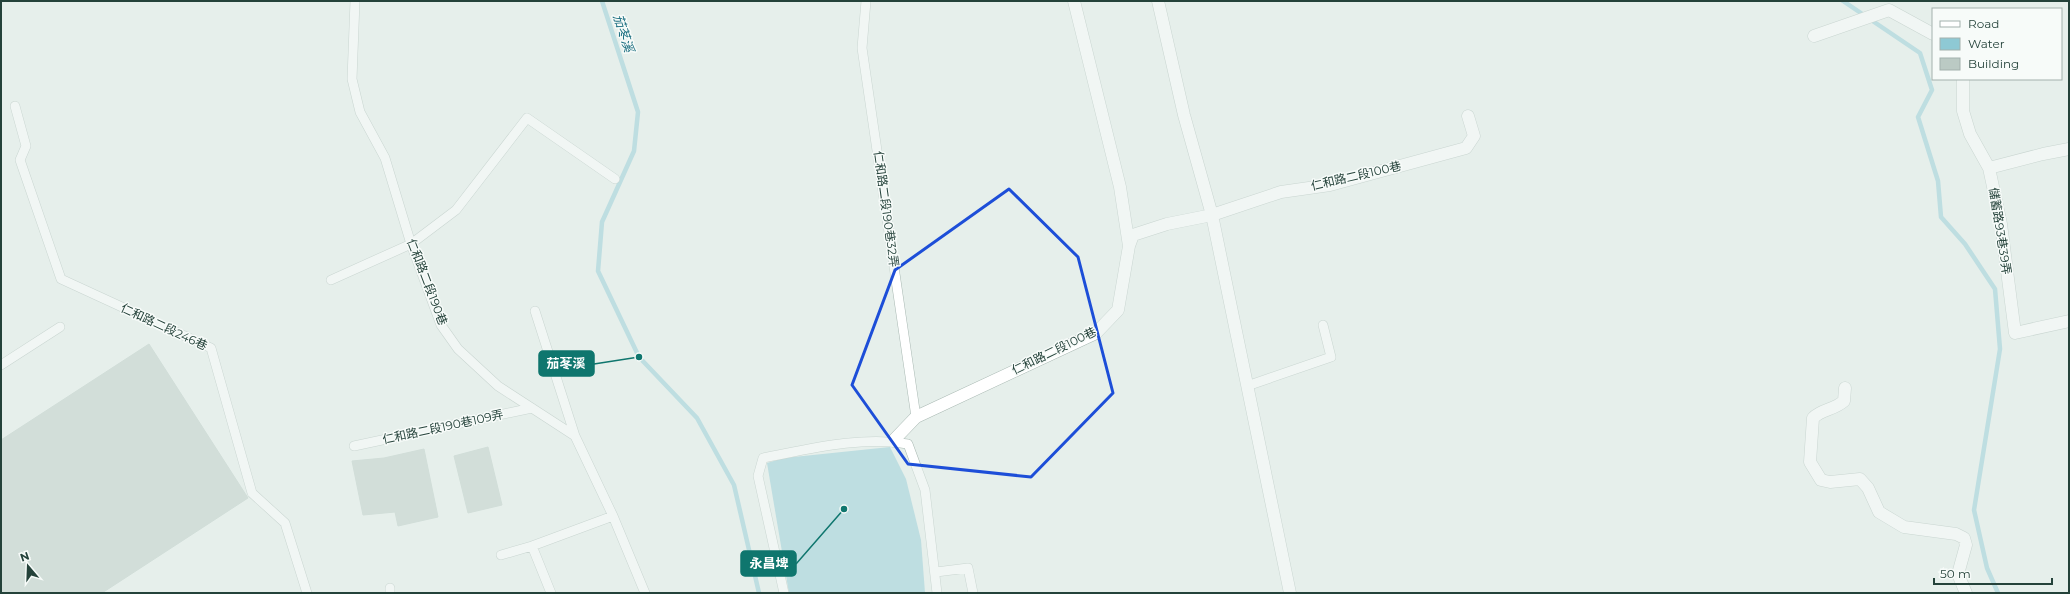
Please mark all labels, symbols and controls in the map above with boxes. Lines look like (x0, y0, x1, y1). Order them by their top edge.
legend (1932, 8, 2062, 80)
water label: 茄苳溪 (610, 12, 638, 56)
text: Road (1968, 16, 1999, 31)
text: Water (1968, 36, 2005, 51)
text: Building (1968, 56, 2019, 71)
street label: 仁和路二段190巷32弄 (871, 150, 902, 268)
street label: 仁和路二段100巷 (1309, 158, 1403, 193)
street label: 儲蓄路93巷39弄 (1986, 186, 2015, 276)
street label: 仁和路二段190巷 (404, 236, 451, 327)
street label: 仁和路二段246巷 (119, 300, 210, 353)
street label: 仁和路二段100巷 (1009, 324, 1099, 378)
callout: 茄苳溪 (539, 351, 594, 376)
text: 茄苳溪 (546, 355, 586, 371)
street label: 仁和路二段190巷109弄 (381, 406, 505, 447)
north arrow (8, 546, 48, 586)
text: N (18, 548, 31, 565)
callout: 永昌埤 (741, 551, 796, 576)
text: 永昌埤 (749, 555, 789, 571)
scale bar (1934, 560, 2052, 586)
text: 50 m (1940, 566, 1971, 581)

